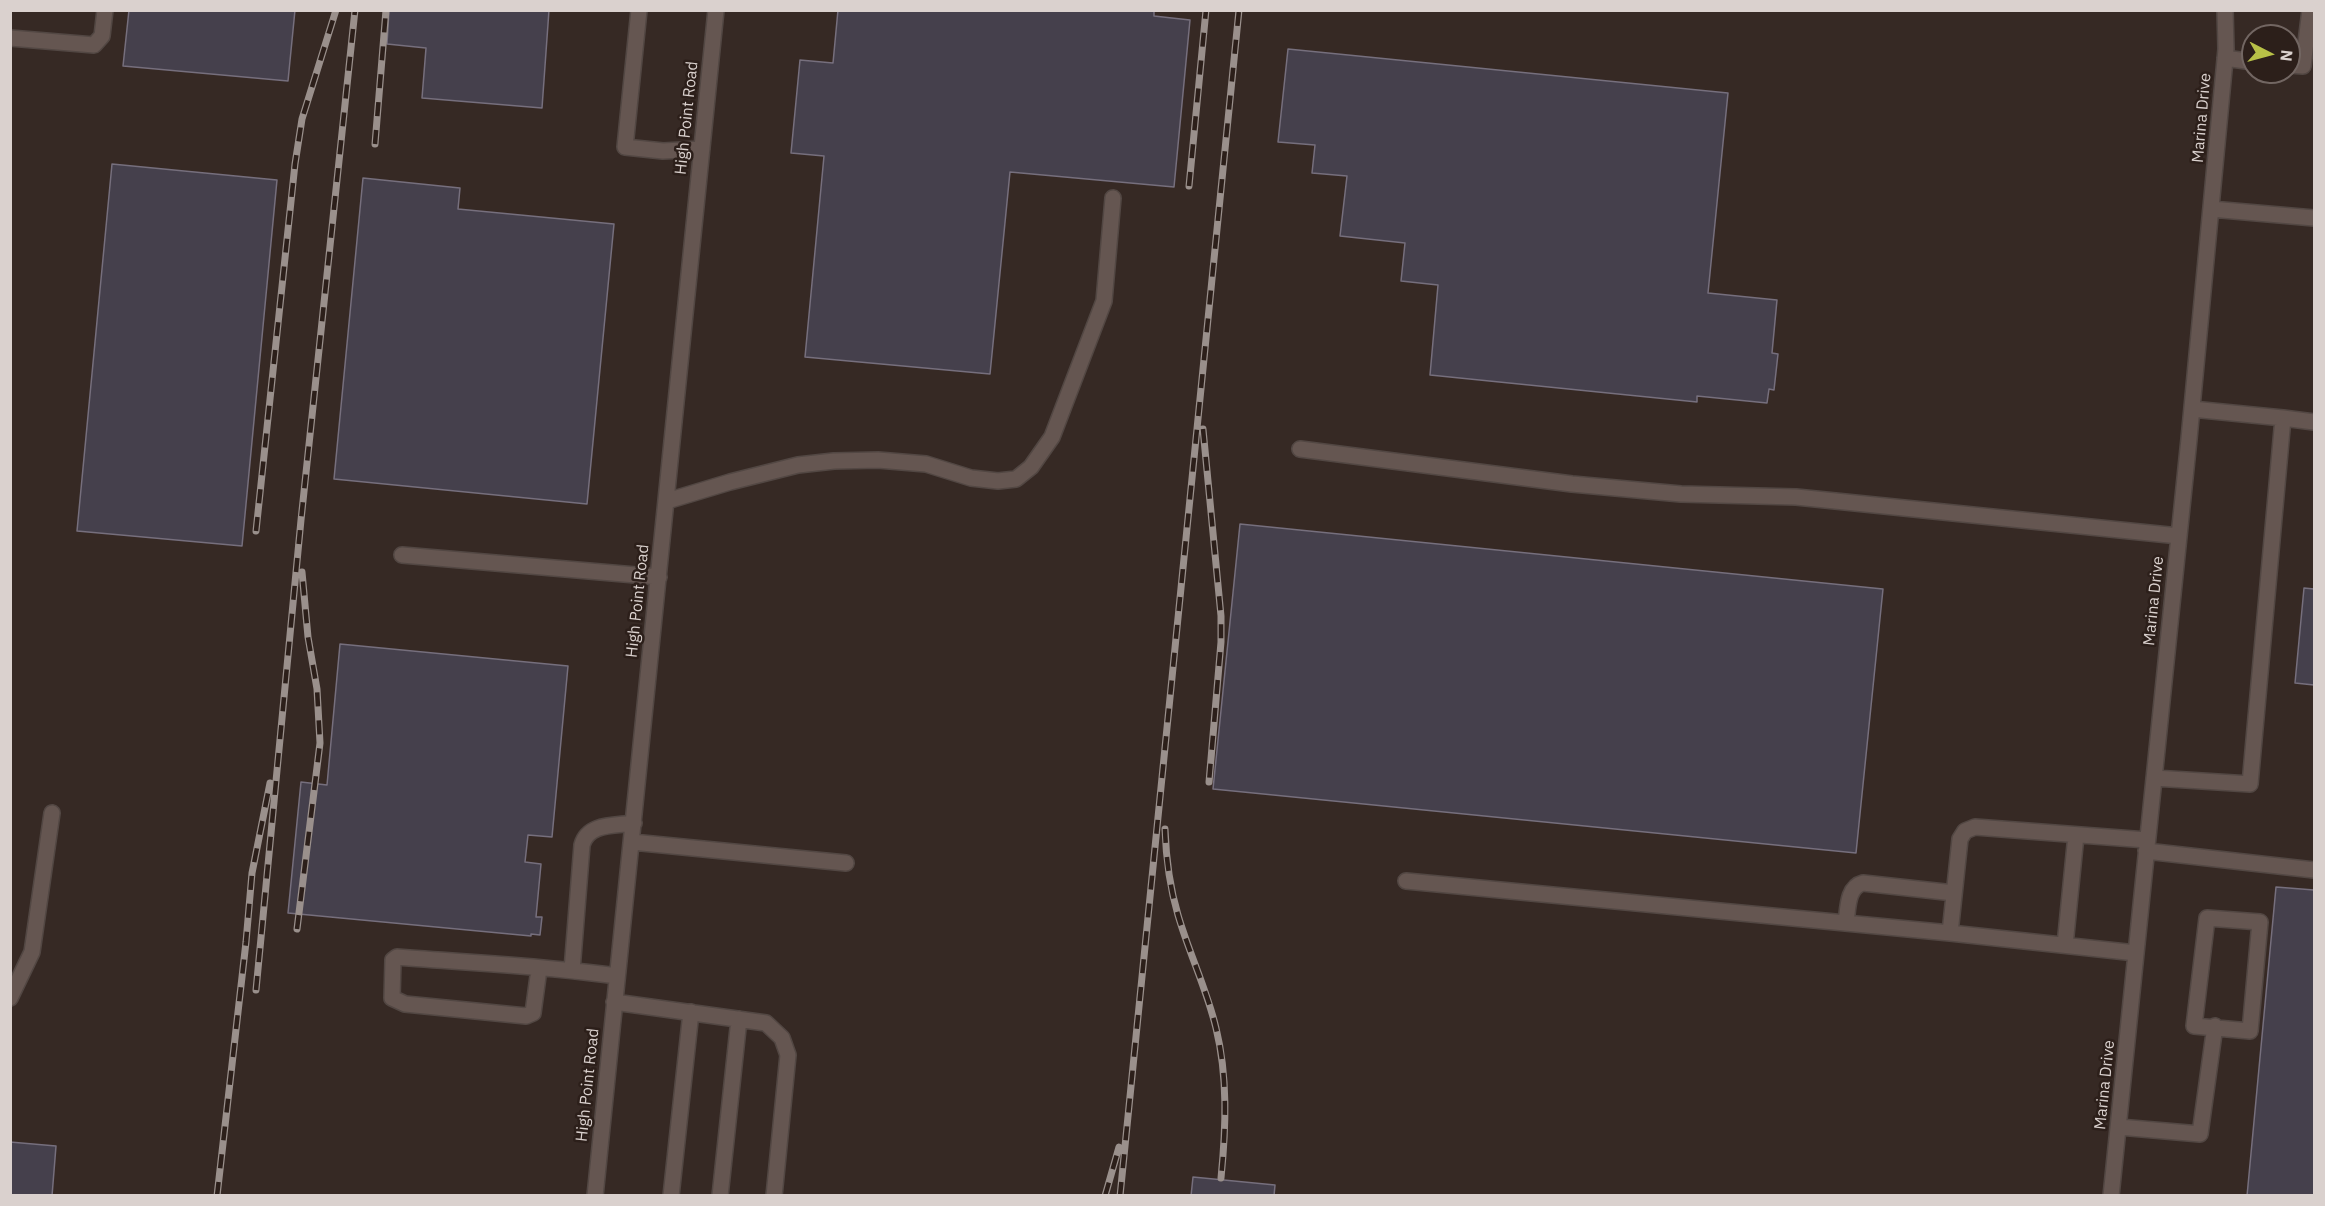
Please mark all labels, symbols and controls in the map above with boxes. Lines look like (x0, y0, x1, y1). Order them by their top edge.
north arrow (2241, 24, 2301, 84)
text: N (2276, 49, 2297, 62)
street label: High Point Road (671, 60, 703, 176)
street label: Marina Drive (2189, 72, 2215, 164)
street label: High Point Road (622, 543, 654, 659)
street label: Marina Drive (2140, 555, 2168, 647)
street label: High Point Road (572, 1027, 604, 1143)
street label: Marina Drive (2091, 1039, 2119, 1131)

